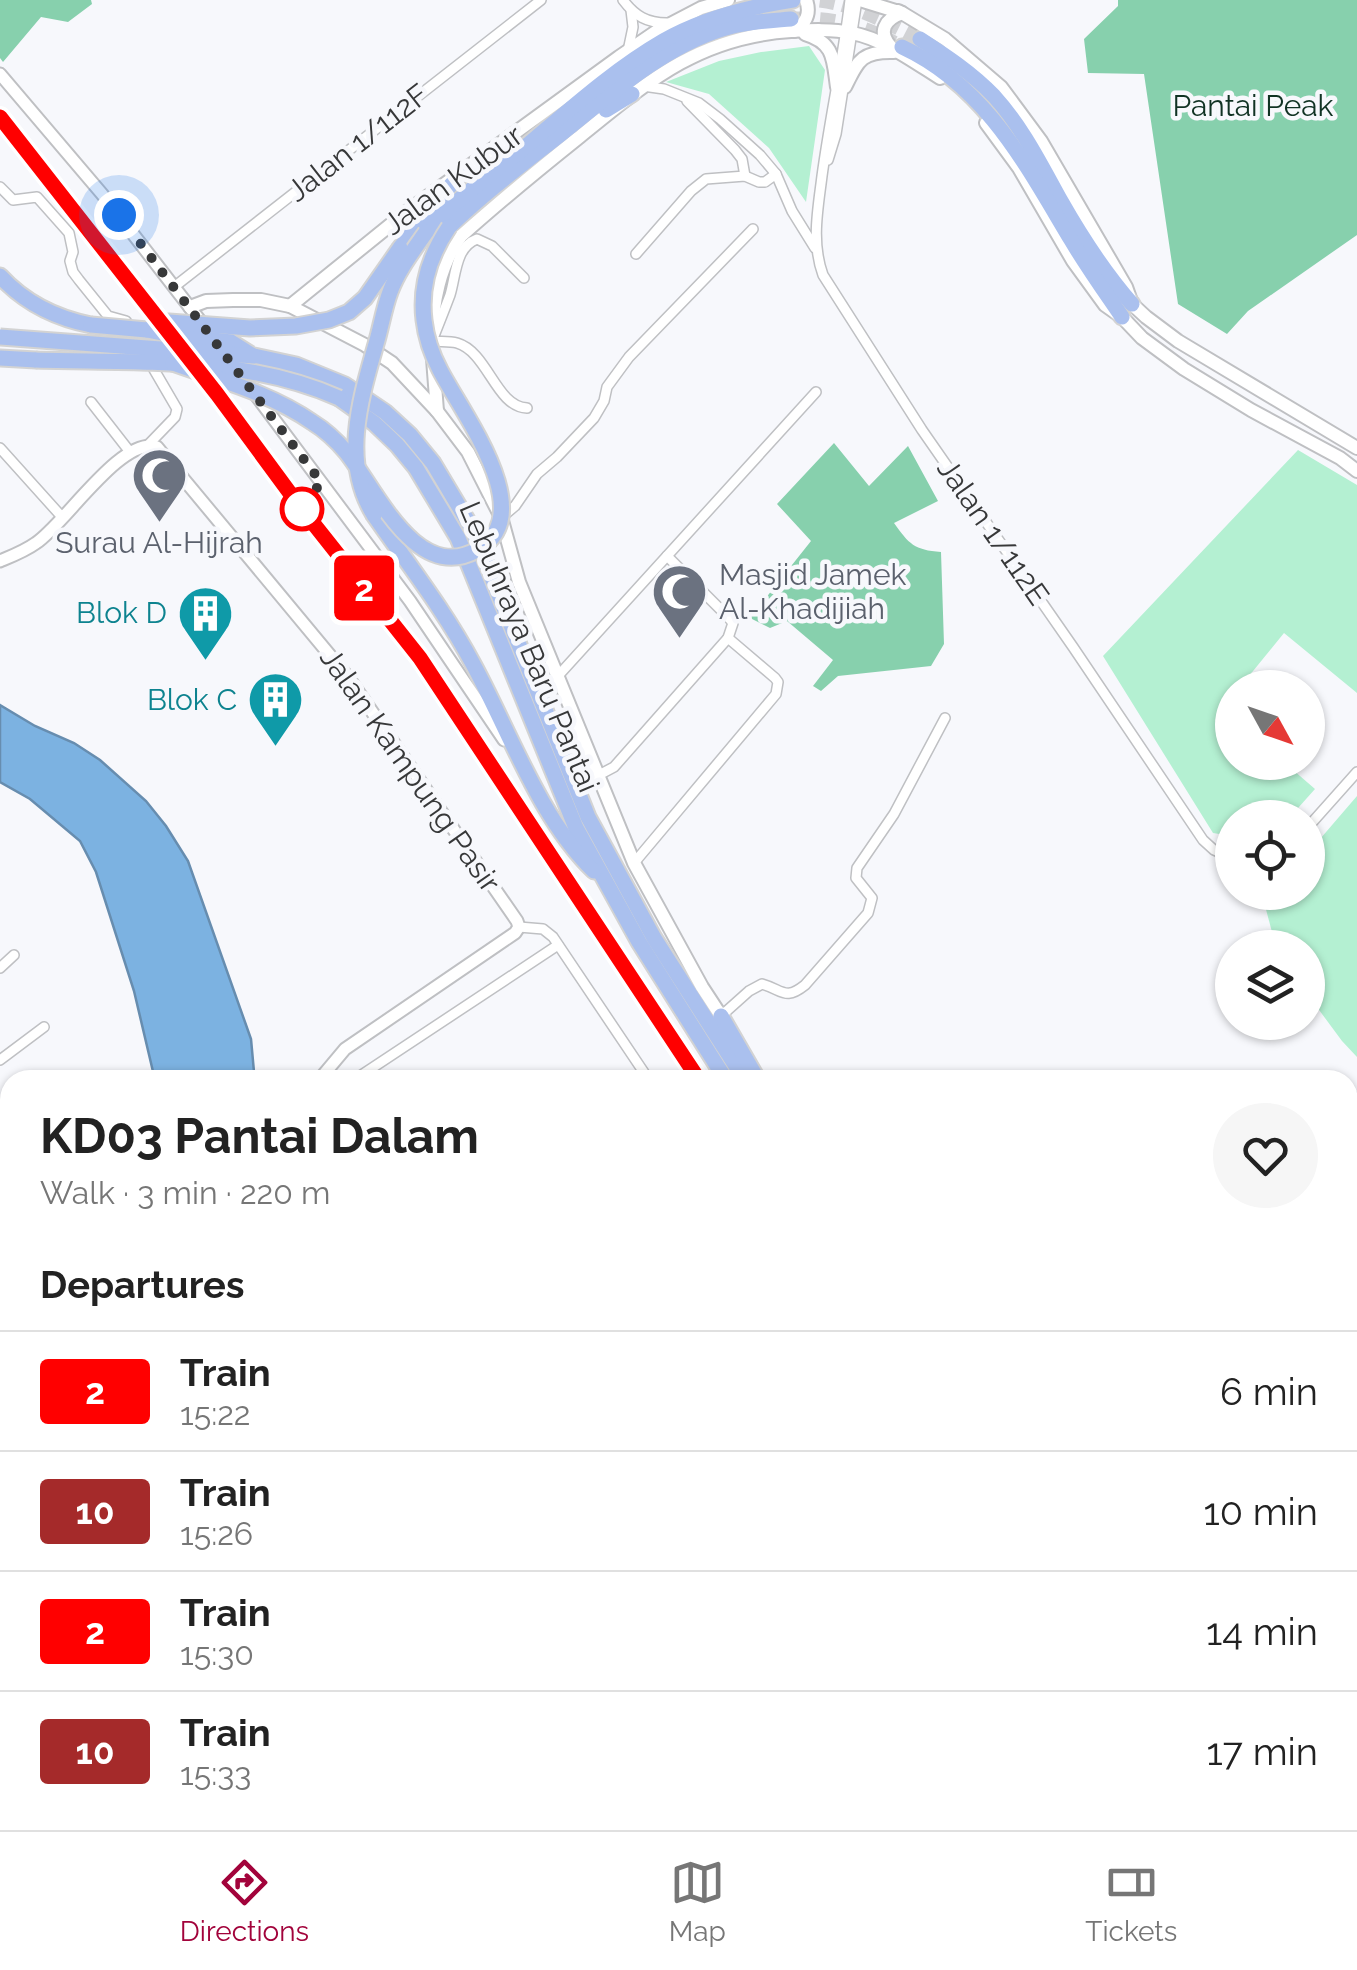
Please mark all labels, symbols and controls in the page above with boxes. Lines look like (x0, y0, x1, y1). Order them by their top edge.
street label: Jalan 1/112F (280, 77, 435, 209)
park label: Pantai Peak (1173, 88, 1334, 123)
street label: Jalan Kubur (376, 117, 530, 242)
your location (94, 190, 144, 240)
mosque icon: Surau Al-Hijrah (129, 445, 189, 524)
street label: Jalan 1/112E (930, 452, 1057, 611)
unlabelled marker (281, 488, 323, 530)
street label: Lebuhraya Baru Pantai (452, 496, 607, 797)
place label: Surau Al-Hijrah (55, 525, 263, 560)
line badge: 2 (332, 556, 396, 620)
place label: Masjid Jamek Al-Khadijiah (719, 557, 906, 626)
mosque icon: Masjid Jamek Al-Khadijiah (650, 562, 710, 641)
text: 2 (354, 568, 374, 609)
building icon: Blok D (176, 583, 236, 662)
place label: Blok D (76, 595, 167, 630)
street label: Jalan Kampung Pasir (313, 641, 508, 899)
building icon: Blok C (246, 670, 306, 749)
north arrow (1215, 670, 1325, 780)
map controls (1215, 670, 1325, 1040)
place label: Blok C (147, 682, 237, 717)
button: locate (1215, 800, 1325, 910)
button: layers (1215, 930, 1325, 1040)
button: heart (1213, 1103, 1318, 1208)
text: KD03 Pantai Dalam (40, 1108, 479, 1164)
text: Walk · 3 min · 220 m (40, 1174, 330, 1211)
text: Departures (40, 1262, 245, 1307)
text: Train (180, 1350, 271, 1395)
text: 6 min (1220, 1369, 1318, 1414)
text: 2 (85, 1371, 105, 1412)
text: 15:22 (180, 1395, 251, 1432)
text: Train (180, 1470, 271, 1515)
text: 10 min (1203, 1489, 1318, 1534)
text: 10 (76, 1491, 114, 1532)
text: 15:26 (180, 1515, 253, 1552)
text: Train (180, 1590, 271, 1635)
text: 14 min (1206, 1609, 1318, 1654)
text: 2 (85, 1611, 105, 1652)
text: 15:30 (180, 1635, 254, 1672)
text: Train (180, 1710, 271, 1755)
text: 17 min (1207, 1729, 1318, 1774)
text: 10 (76, 1731, 114, 1772)
text: 15:33 (180, 1755, 251, 1792)
tab: Directions (180, 1855, 309, 1948)
tab: Map (669, 1855, 726, 1948)
tab: Tickets (1085, 1855, 1177, 1948)

